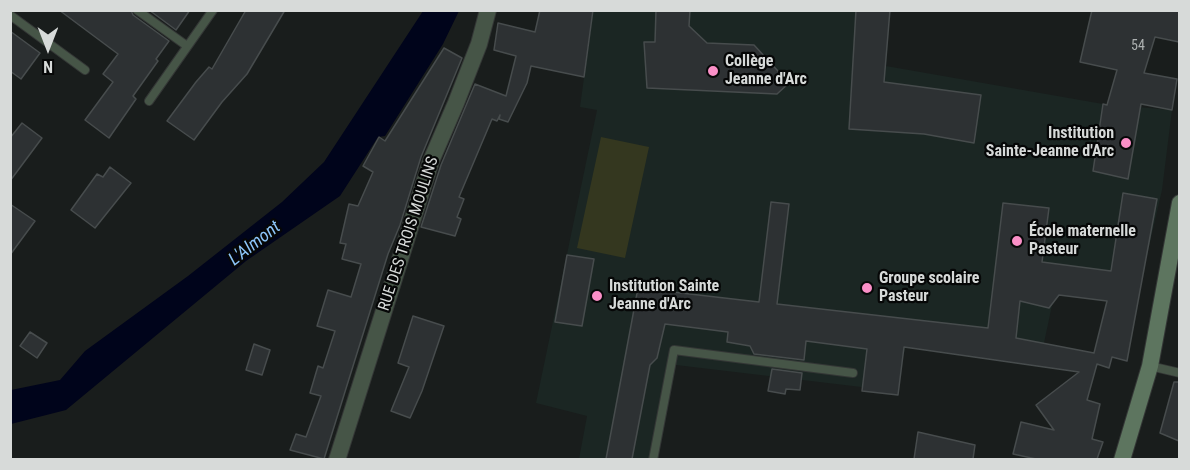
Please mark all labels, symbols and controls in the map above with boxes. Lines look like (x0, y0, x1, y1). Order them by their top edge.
north arrow (18, 18, 78, 78)
house number: 54 (1131, 38, 1145, 54)
place label: Collège Jeanne d'Arc (725, 52, 807, 90)
text: N (43, 57, 53, 76)
marker: Collège Jeanne d'Arc (706, 64, 720, 78)
place label: Institution Sainte-Jeanne d'Arc (986, 124, 1114, 162)
marker: Institution Sainte-Jeanne d'Arc (1119, 136, 1133, 150)
street label: RUE DES TROIS MOULINS (375, 154, 443, 314)
water label: L'Almont (225, 217, 285, 271)
place label: École maternelle Pasteur (1029, 222, 1136, 260)
marker: École maternelle Pasteur (1010, 234, 1024, 248)
place label: Groupe scolaire Pasteur (879, 269, 979, 307)
place label: Institution Sainte Jeanne d'Arc (609, 277, 719, 315)
marker: Groupe scolaire Pasteur (860, 281, 874, 295)
marker: Institution Sainte Jeanne d'Arc (590, 289, 604, 303)

